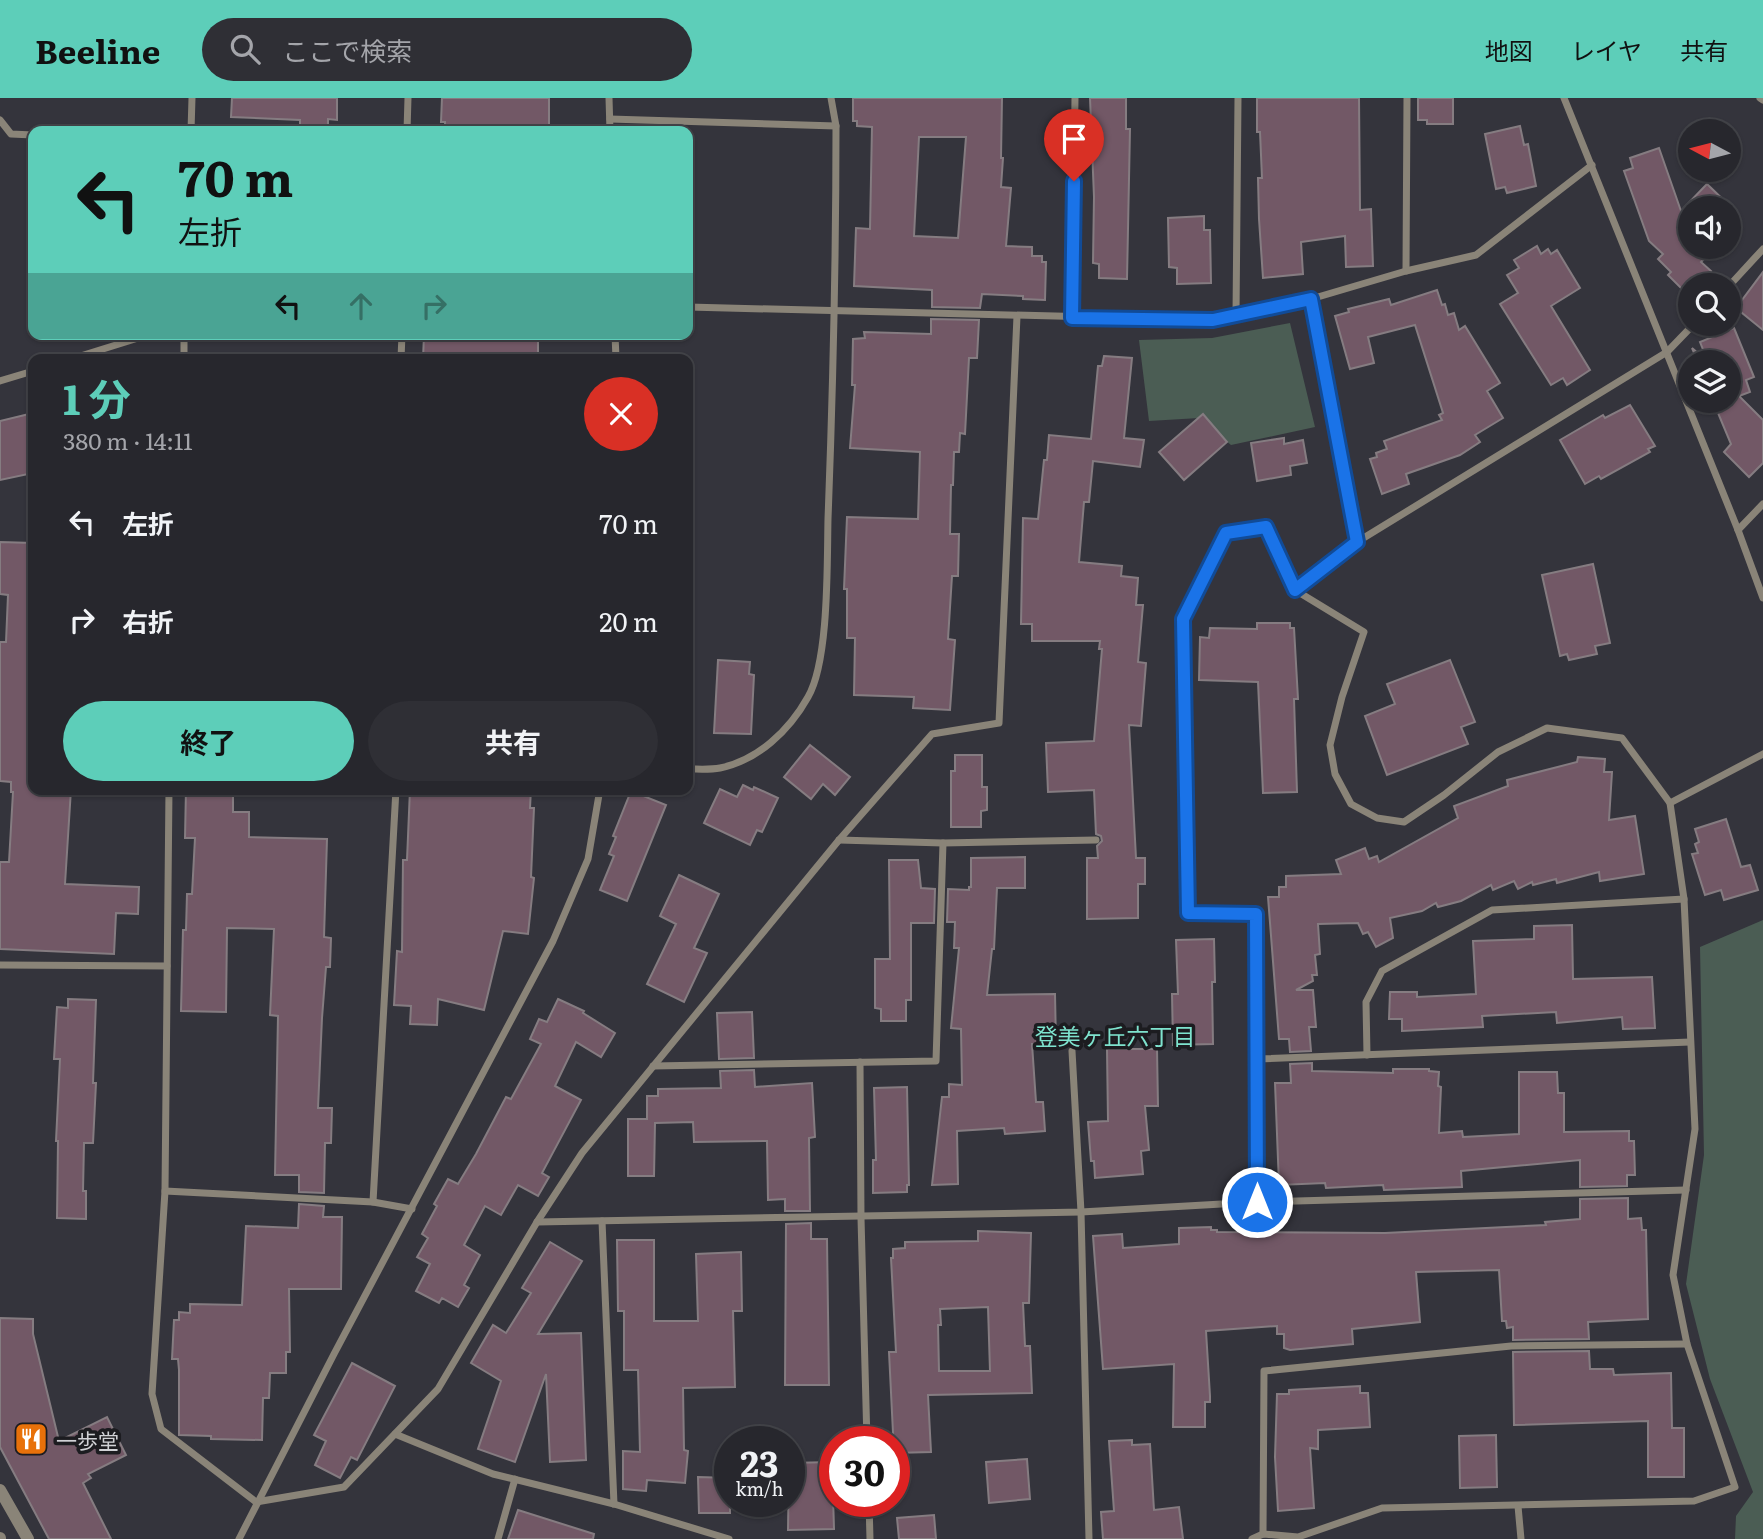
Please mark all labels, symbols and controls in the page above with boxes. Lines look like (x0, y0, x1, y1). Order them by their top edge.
search box (202, 18, 692, 81)
text: Beeline (35, 25, 160, 74)
icon: search (226, 30, 264, 68)
text: ここで検索 (282, 30, 412, 69)
text: 地図 (1485, 32, 1533, 67)
text: レイヤ (1571, 32, 1642, 67)
text: 共有 (1680, 32, 1728, 67)
pin (1044, 109, 1104, 181)
north arrow (1678, 119, 1741, 182)
map controls (1678, 119, 1741, 413)
icon: arrive (1055, 120, 1093, 158)
text: 70 m (178, 139, 293, 212)
icon: left (63, 154, 154, 245)
button: sound (1678, 196, 1741, 259)
text: 左折 (178, 206, 242, 254)
button: search (1678, 273, 1741, 336)
icon: left (269, 287, 307, 325)
icon: ahead (342, 287, 380, 325)
icon: right (415, 287, 453, 325)
button: layers (1678, 350, 1741, 413)
text: 1 分 (63, 366, 131, 428)
button: close (584, 377, 658, 451)
text: 380 m · 14:11 (63, 423, 193, 457)
icon: left (63, 503, 101, 541)
text: 左折 (122, 503, 174, 542)
text: 70 m (599, 503, 658, 542)
icon: right (63, 601, 101, 639)
text: 右折 (122, 601, 174, 640)
text: 20 m (599, 601, 658, 640)
button: 終了 (63, 701, 354, 781)
button: 共有 (368, 701, 658, 781)
district label: 登美ヶ丘六丁目 (1035, 1018, 1196, 1052)
position arrow (1220, 1165, 1294, 1239)
restaurant icon: 一歩堂 (12, 1420, 50, 1458)
place label: 一歩堂 (56, 1424, 119, 1455)
speed limit sign: 30 (819, 1426, 910, 1517)
text: 23 (740, 1436, 779, 1488)
text: km/h (736, 1475, 783, 1502)

